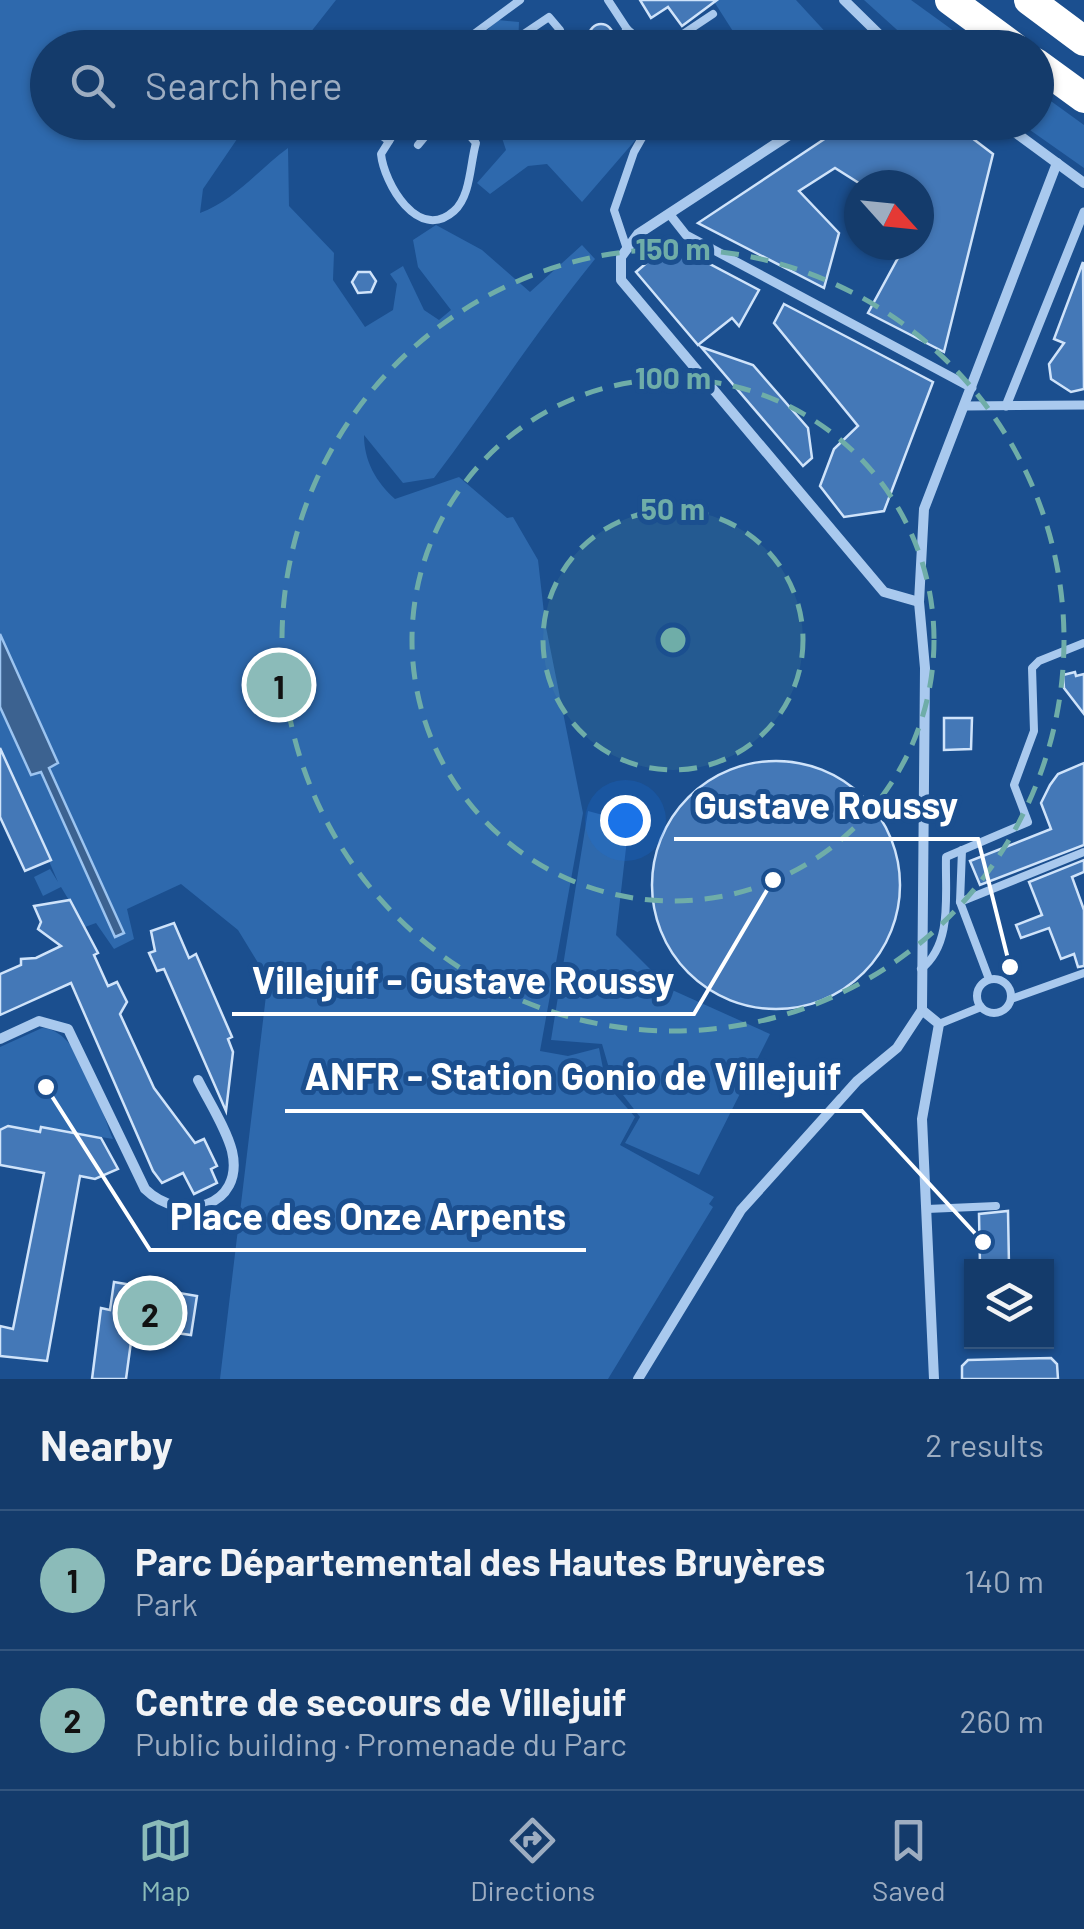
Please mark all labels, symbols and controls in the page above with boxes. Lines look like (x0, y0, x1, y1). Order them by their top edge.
search box (30, 30, 1054, 140)
icon: search (65, 58, 120, 113)
text: Search here (145, 62, 343, 108)
north arrow (844, 170, 934, 260)
text: 150 m (636, 230, 710, 266)
text: 100 m (635, 359, 711, 395)
text: 50 m (641, 490, 705, 526)
centre of rings (655, 622, 691, 658)
pin: 1 (246, 648, 312, 722)
callout: Gustave Roussy (674, 771, 978, 839)
text: Gustave Roussy (694, 781, 958, 827)
your location (600, 795, 651, 846)
callout: Villejuif - Gustave Roussy (232, 946, 694, 1014)
text: Villejuif - Gustave Roussy (252, 956, 674, 1002)
callout: ANFR - Station Gonio de Villejuif (285, 1043, 862, 1111)
text: ANFR - Station Gonio de Villejuif (304, 1052, 842, 1098)
callout: Place des Onze Arpents (150, 1182, 586, 1250)
text: Place des Onze Arpents (170, 1192, 566, 1238)
map controls (964, 1259, 1054, 1349)
button: layers (964, 1259, 1054, 1349)
pin: 2 (118, 1276, 182, 1350)
text: Nearby (40, 1419, 173, 1469)
text: 2 results (925, 1425, 1044, 1463)
text: Parc Départemental des Hautes Bruyères (135, 1538, 825, 1584)
text: 1 (67, 1561, 78, 1599)
text: 140 m (964, 1561, 1044, 1599)
text: Park (135, 1584, 198, 1622)
text: Centre de secours de Villejuif (135, 1678, 626, 1724)
text: 2 (64, 1701, 81, 1739)
text: 260 m (959, 1701, 1044, 1739)
text: Public building · Promenade du Parc (135, 1724, 627, 1762)
tab: Map (138, 1813, 193, 1907)
tab: Directions (470, 1813, 595, 1907)
tab: Saved (872, 1813, 946, 1907)

